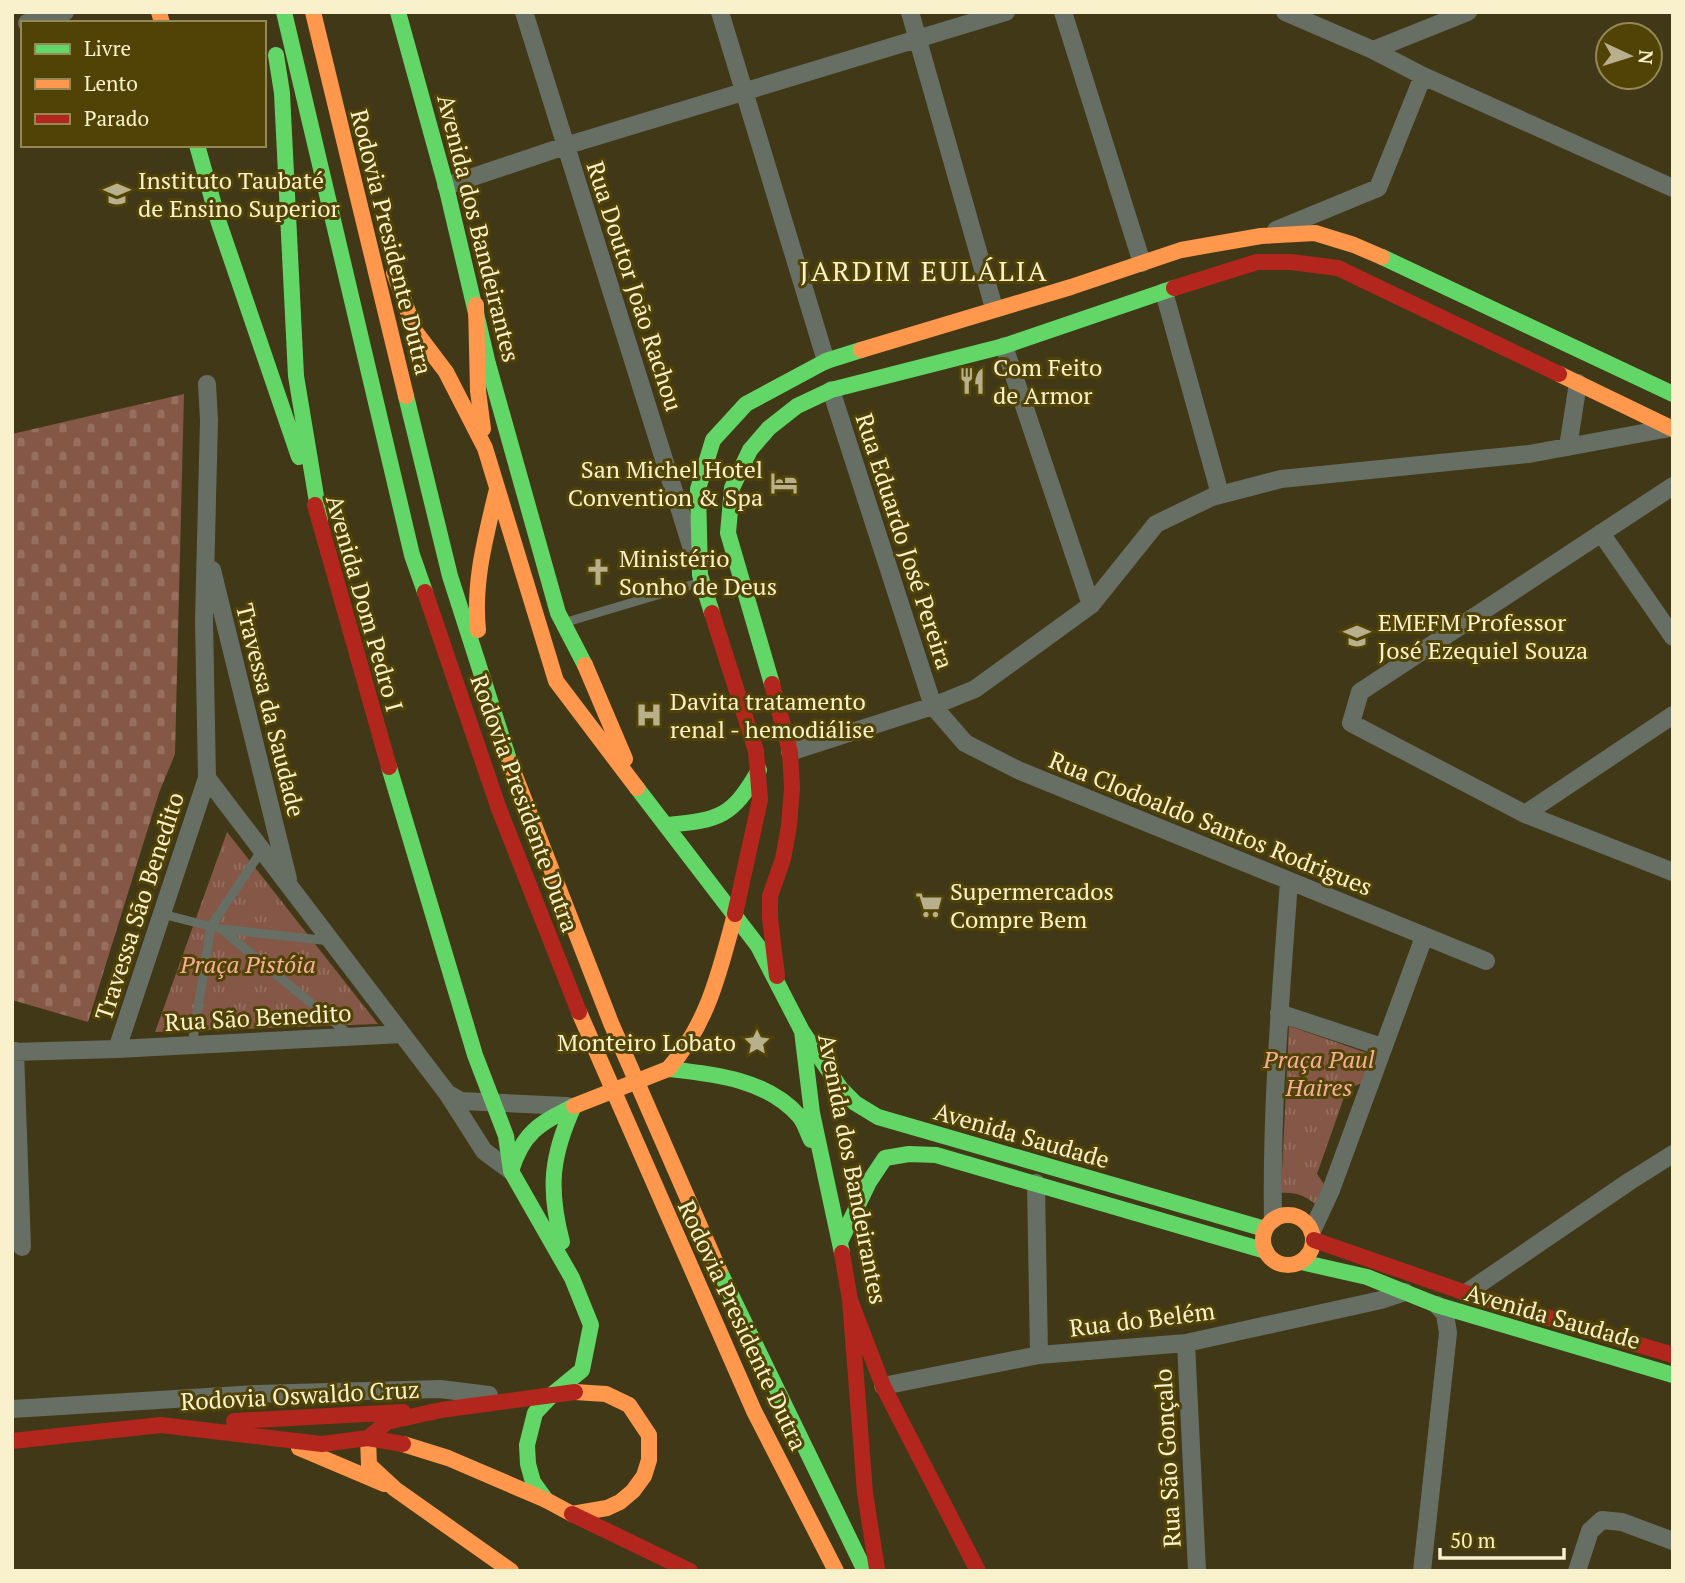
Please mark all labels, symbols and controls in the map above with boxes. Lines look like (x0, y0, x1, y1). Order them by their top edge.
legend (21, 21, 266, 147)
north arrow (1594, 21, 1664, 91)
text: Livre (84, 34, 131, 62)
text: N (1633, 49, 1659, 66)
text: Lento (84, 69, 138, 97)
street label: Avenida dos Bandeirantes (430, 91, 528, 365)
text: Parado (84, 104, 149, 132)
street label: Rodovia Presidente Dutra (344, 106, 440, 378)
street label: Rua Doutor João Rachou (580, 157, 691, 415)
place label: Instituto Taubaté de Ensino Superior (138, 164, 340, 224)
school or university icon: Instituto Taubaté de Ensino Superior (102, 179, 132, 209)
district label: JARDIM EULÁLIA (799, 252, 1049, 289)
place label: Com Feito de Armor (993, 351, 1102, 411)
restaurant icon: Com Feito de Armor (957, 366, 987, 396)
street label: Rua Eduardo José Pereira (849, 409, 961, 673)
place label: San Michel Hotel Convention & Spa (568, 453, 763, 513)
hotel icon: San Michel Hotel Convention & Spa (769, 468, 799, 498)
street label: Avenida Dom Pedro I (319, 491, 411, 715)
place label: Ministério Sonho de Deus (619, 542, 777, 602)
church icon: Ministério Sonho de Deus (583, 557, 613, 587)
street label: Travessa da Saudade (229, 600, 313, 820)
place label: EMEFM Professor José Ezequiel Souza (1378, 606, 1588, 666)
school or university icon: EMEFM Professor José Ezequiel Souza (1342, 621, 1372, 651)
street label: Rodovia Presidente Dutra (463, 670, 587, 936)
place label: Davita tratamento renal - hemodiálise (670, 685, 875, 745)
hospital icon: Davita tratamento renal - hemodiálise (634, 700, 664, 730)
street label: Rua Clodoaldo Santos Rodrigues (1045, 743, 1377, 903)
street label: Travessa São Benedito (87, 788, 191, 1024)
place label: Supermercados Compre Bem (950, 875, 1114, 935)
supermarket icon: Supermercados Compre Bem (914, 890, 944, 920)
park label: Praça Pistóia (179, 948, 316, 980)
street label: Rua São Benedito (164, 996, 352, 1038)
place label: Monteiro Lobato (557, 1026, 736, 1058)
place icon: Monteiro Lobato (742, 1027, 772, 1057)
street label: Avenida dos Bandeirantes (811, 1031, 895, 1307)
park label: Praça Paul Haires (1262, 1043, 1375, 1103)
street label: Avenida Saudade (931, 1095, 1113, 1175)
street label: Rodovia Presidente Dutra (671, 1195, 815, 1455)
street label: Avenida Saudade (1462, 1276, 1644, 1356)
street label: Rua do Belém (1067, 1294, 1217, 1344)
street label: Rua São Gonçalo (1146, 1368, 1188, 1548)
street label: Rodovia Oswaldo Cruz (180, 1373, 420, 1417)
scale bar (1440, 1516, 1564, 1560)
text: 50 m (1450, 1526, 1496, 1554)

